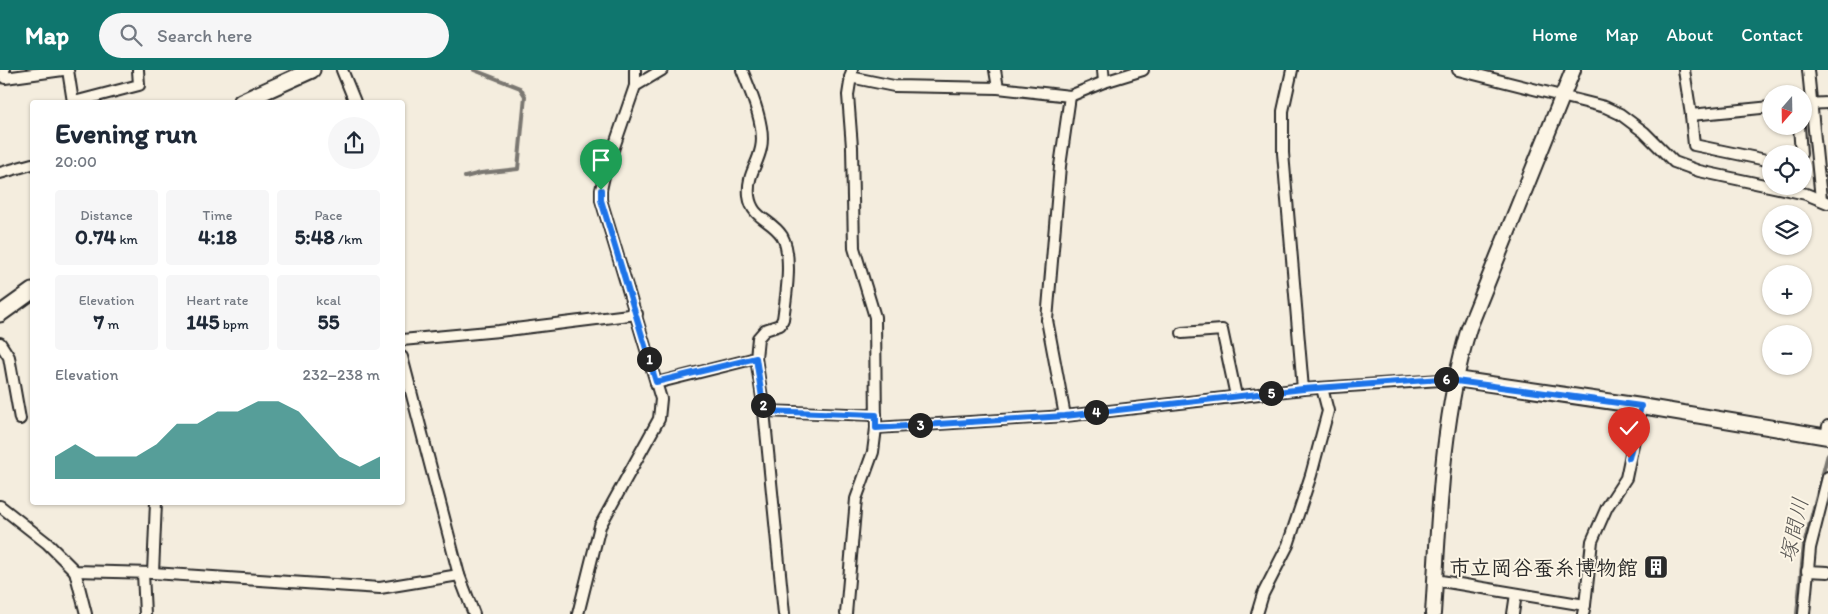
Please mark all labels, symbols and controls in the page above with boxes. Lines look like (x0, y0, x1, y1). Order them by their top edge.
search box (99, 13, 449, 58)
text: Map (25, 21, 69, 50)
icon: search (117, 21, 145, 49)
text: Search here (157, 24, 252, 47)
text: Home (1532, 24, 1578, 46)
text: Map (1606, 24, 1639, 46)
text: About (1667, 24, 1713, 46)
text: Contact (1741, 24, 1803, 46)
north arrow (1762, 85, 1812, 135)
map controls (1762, 85, 1812, 375)
text: Evening run (55, 116, 197, 150)
button: share (328, 117, 380, 169)
pin (580, 139, 622, 190)
button: locate (1762, 145, 1812, 195)
icon: arrive (587, 146, 615, 174)
text: 20:00 (55, 152, 97, 171)
button: layers (1762, 205, 1812, 255)
text: Distance (80, 207, 133, 224)
text: Time (203, 207, 232, 224)
text: Pace (314, 207, 343, 224)
text: 0.74 (75, 224, 116, 249)
text: 4:18 (198, 224, 237, 249)
text: 5:48 (295, 224, 335, 249)
text: km (116, 231, 138, 248)
text: /km (335, 231, 362, 248)
button: + (1762, 265, 1812, 315)
text: Elevation (79, 292, 134, 309)
text: Heart rate (187, 292, 248, 309)
text: kcal (316, 292, 341, 309)
text: 7 (94, 309, 104, 334)
text: 145 (186, 309, 220, 334)
text: 55 (317, 309, 340, 334)
text: m (104, 316, 119, 333)
text: bpm (220, 316, 249, 333)
button: − (1762, 325, 1812, 375)
pin: 1 (636, 346, 662, 372)
text: 1 (646, 351, 653, 368)
text: Elevation (55, 365, 119, 384)
text: 232–238 m (303, 365, 380, 384)
pin: 6 (1434, 366, 1458, 392)
text: 6 (1443, 371, 1450, 388)
pin: 5 (1258, 380, 1284, 406)
text: 5 (1268, 385, 1275, 402)
pin: 2 (750, 392, 776, 418)
text: 2 (760, 397, 767, 414)
pin: 4 (1084, 400, 1108, 424)
text: 4 (1092, 404, 1101, 421)
pin (1608, 407, 1650, 458)
pin: 3 (908, 412, 932, 438)
icon: check (1615, 414, 1643, 442)
text: 3 (917, 417, 924, 434)
water label: 塚間川 (1774, 495, 1814, 565)
building icon: 市立岡谷蚕糸博物館 (1643, 554, 1669, 580)
place label: 市立岡谷蚕糸博物館 (1449, 555, 1638, 580)

